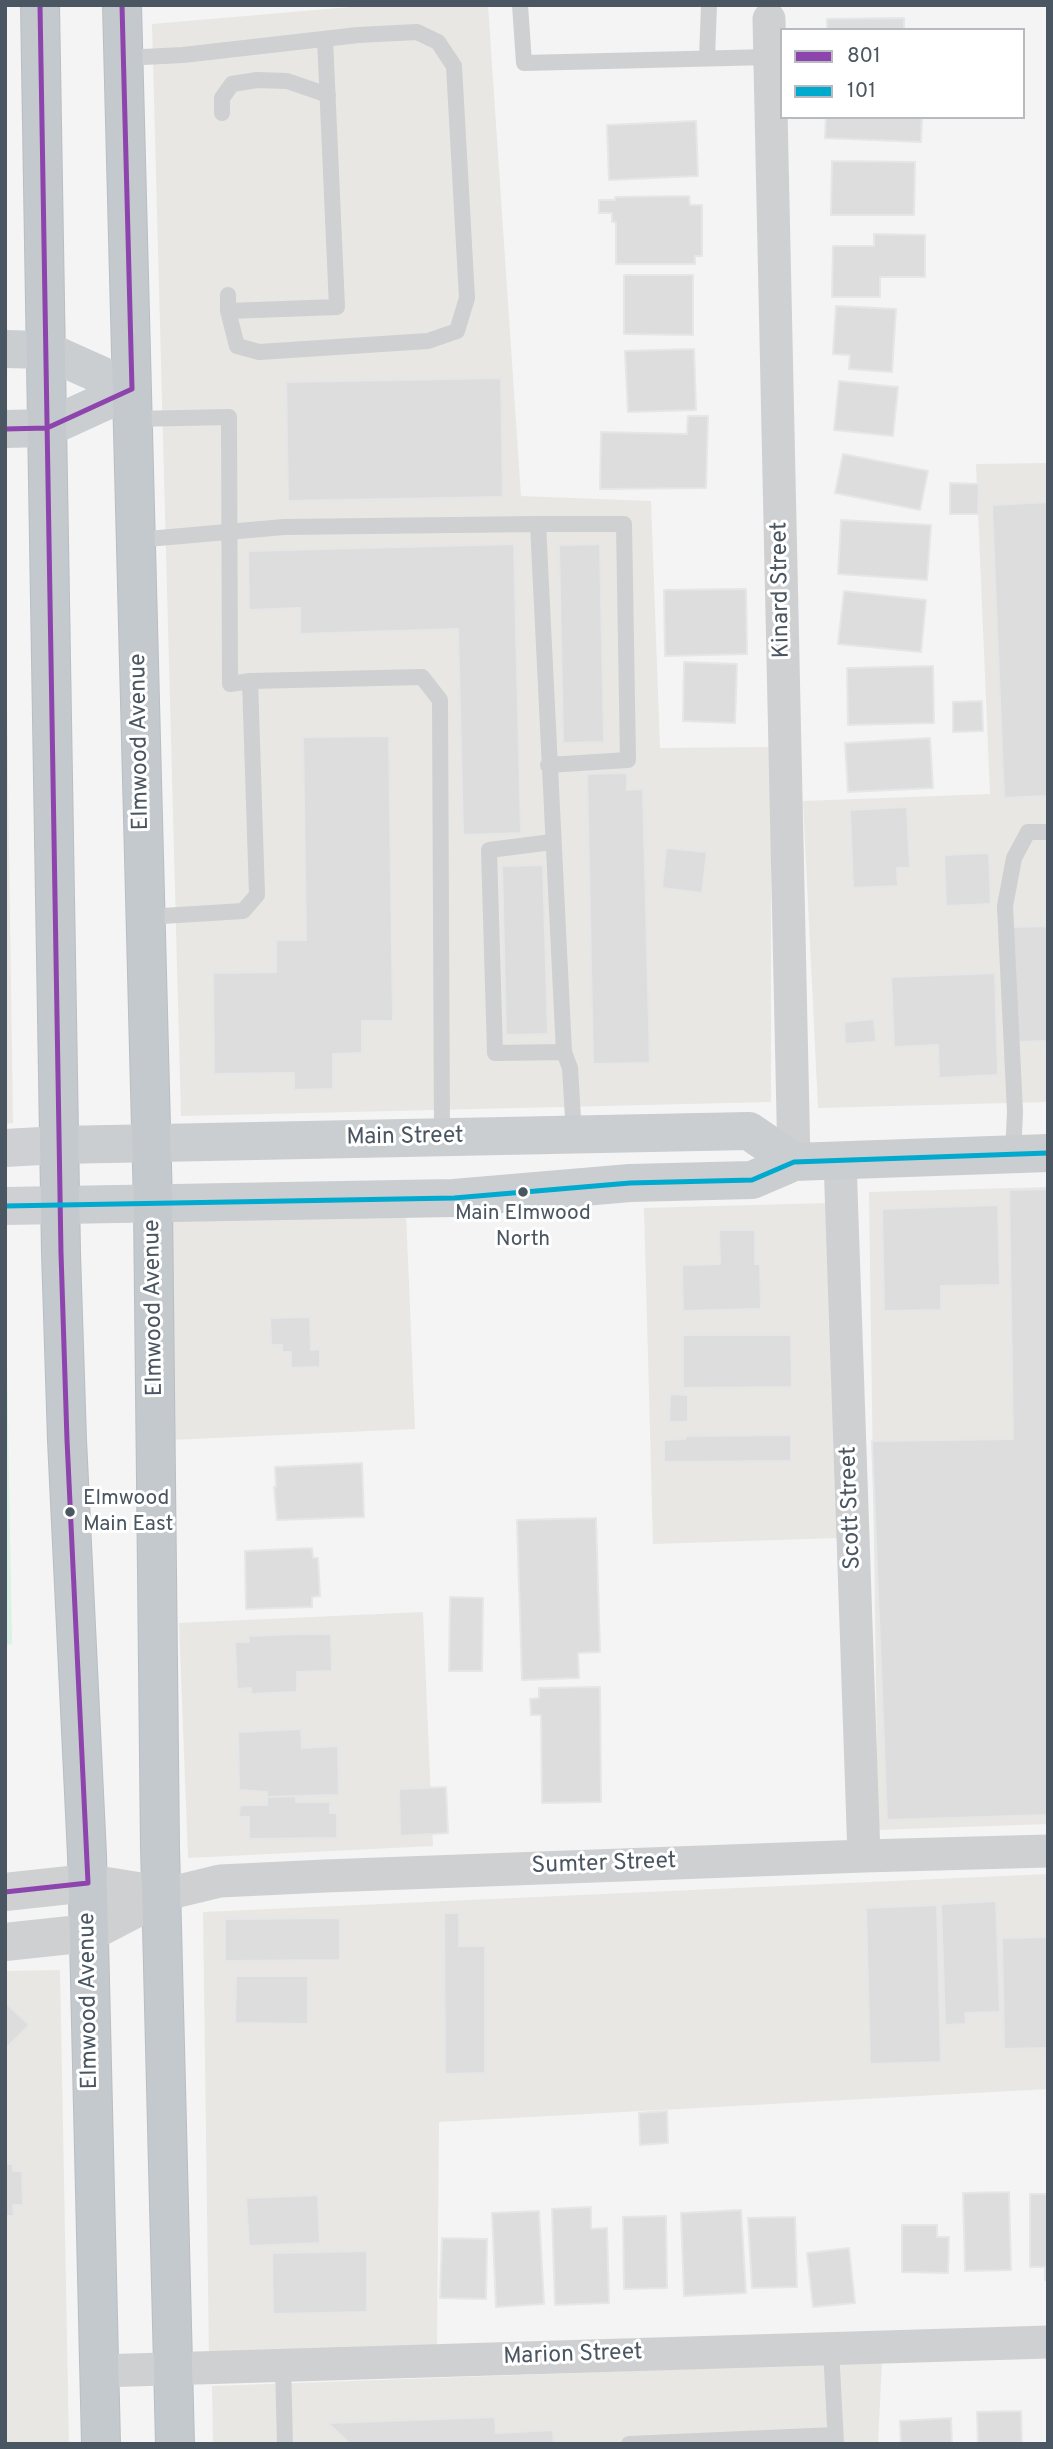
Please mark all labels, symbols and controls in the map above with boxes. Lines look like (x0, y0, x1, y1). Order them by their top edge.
legend (780, 28, 1025, 119)
text: 801 (847, 43, 881, 70)
text: 101 (847, 78, 876, 105)
street label: Kinard Street (767, 522, 797, 658)
street label: Elmwood Avenue (126, 653, 156, 831)
street label: Main Street (346, 1123, 464, 1153)
marker: Main Elmwood North (516, 1185, 530, 1199)
place label: Main Elmwood North (455, 1202, 591, 1252)
street label: Elmwood Avenue (140, 1219, 170, 1397)
street label: Scott Street (836, 1446, 868, 1570)
place label: Elmwood Main East (83, 1487, 173, 1537)
marker: Elmwood Main East (63, 1505, 77, 1519)
street label: Sumter Street (531, 1849, 677, 1881)
street label: Elmwood Avenue (75, 1912, 105, 2090)
street label: Marion Street (503, 2340, 643, 2372)

